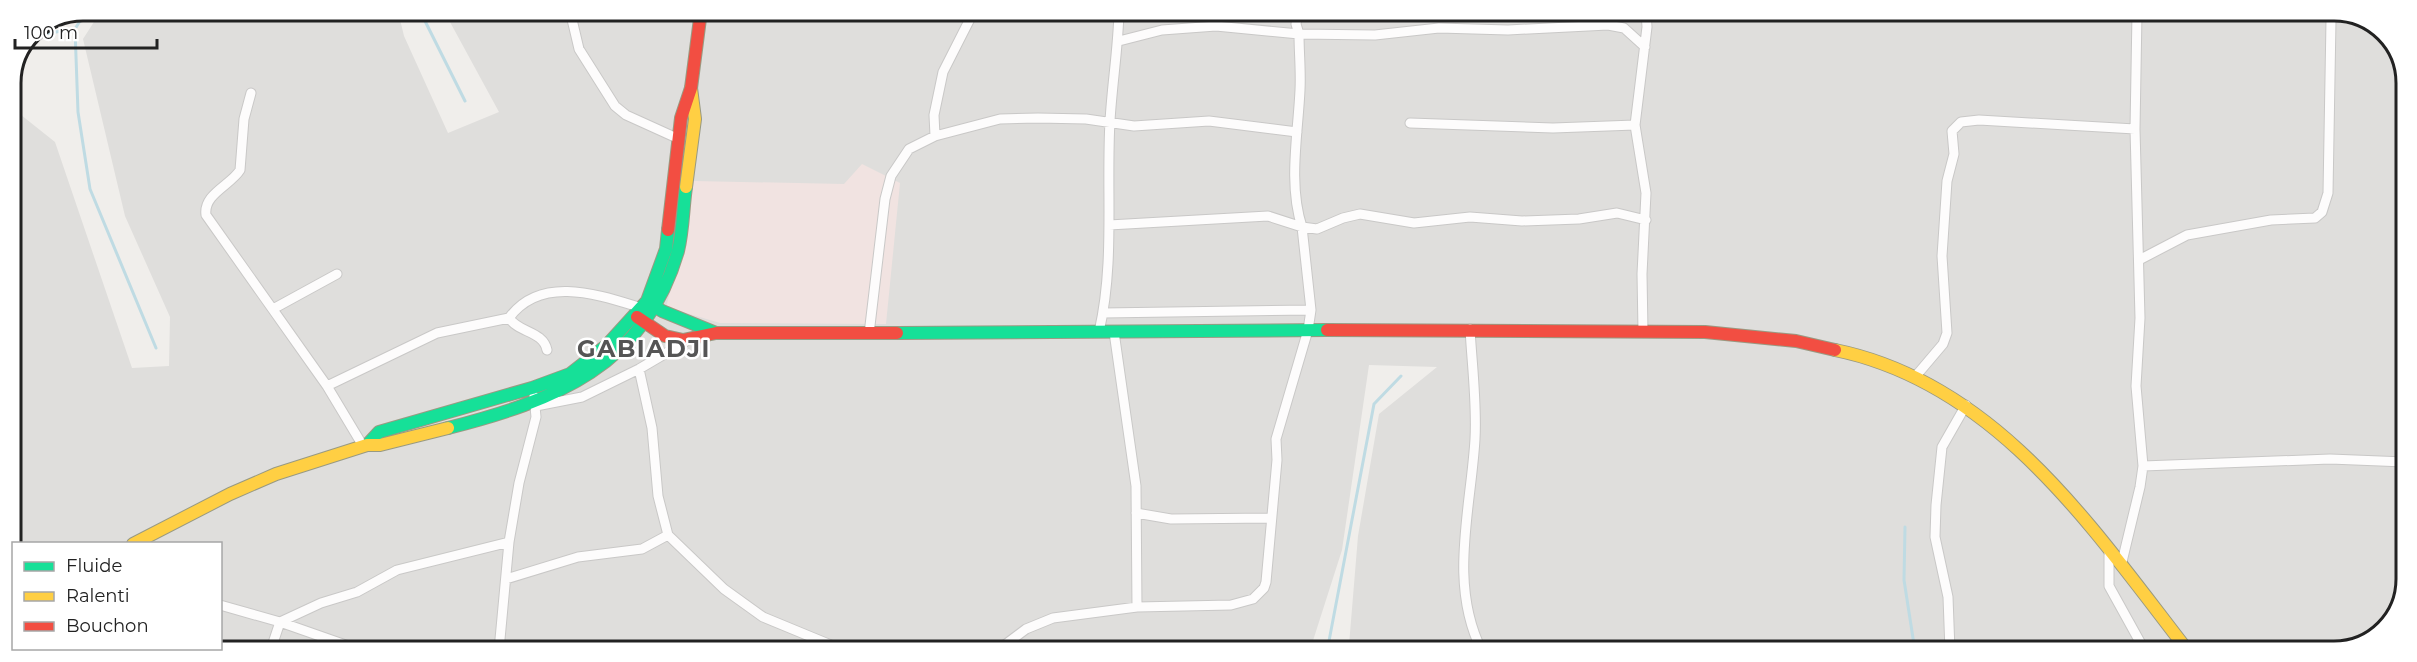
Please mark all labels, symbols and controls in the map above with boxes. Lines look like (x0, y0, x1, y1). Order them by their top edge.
scale bar (15, 12, 158, 50)
text: 100 m (24, 22, 78, 44)
district label: GABIADJI (577, 334, 711, 363)
legend (12, 542, 222, 650)
text: Fluide (66, 555, 122, 577)
text: Ralenti (66, 585, 130, 607)
text: Bouchon (66, 615, 149, 637)

